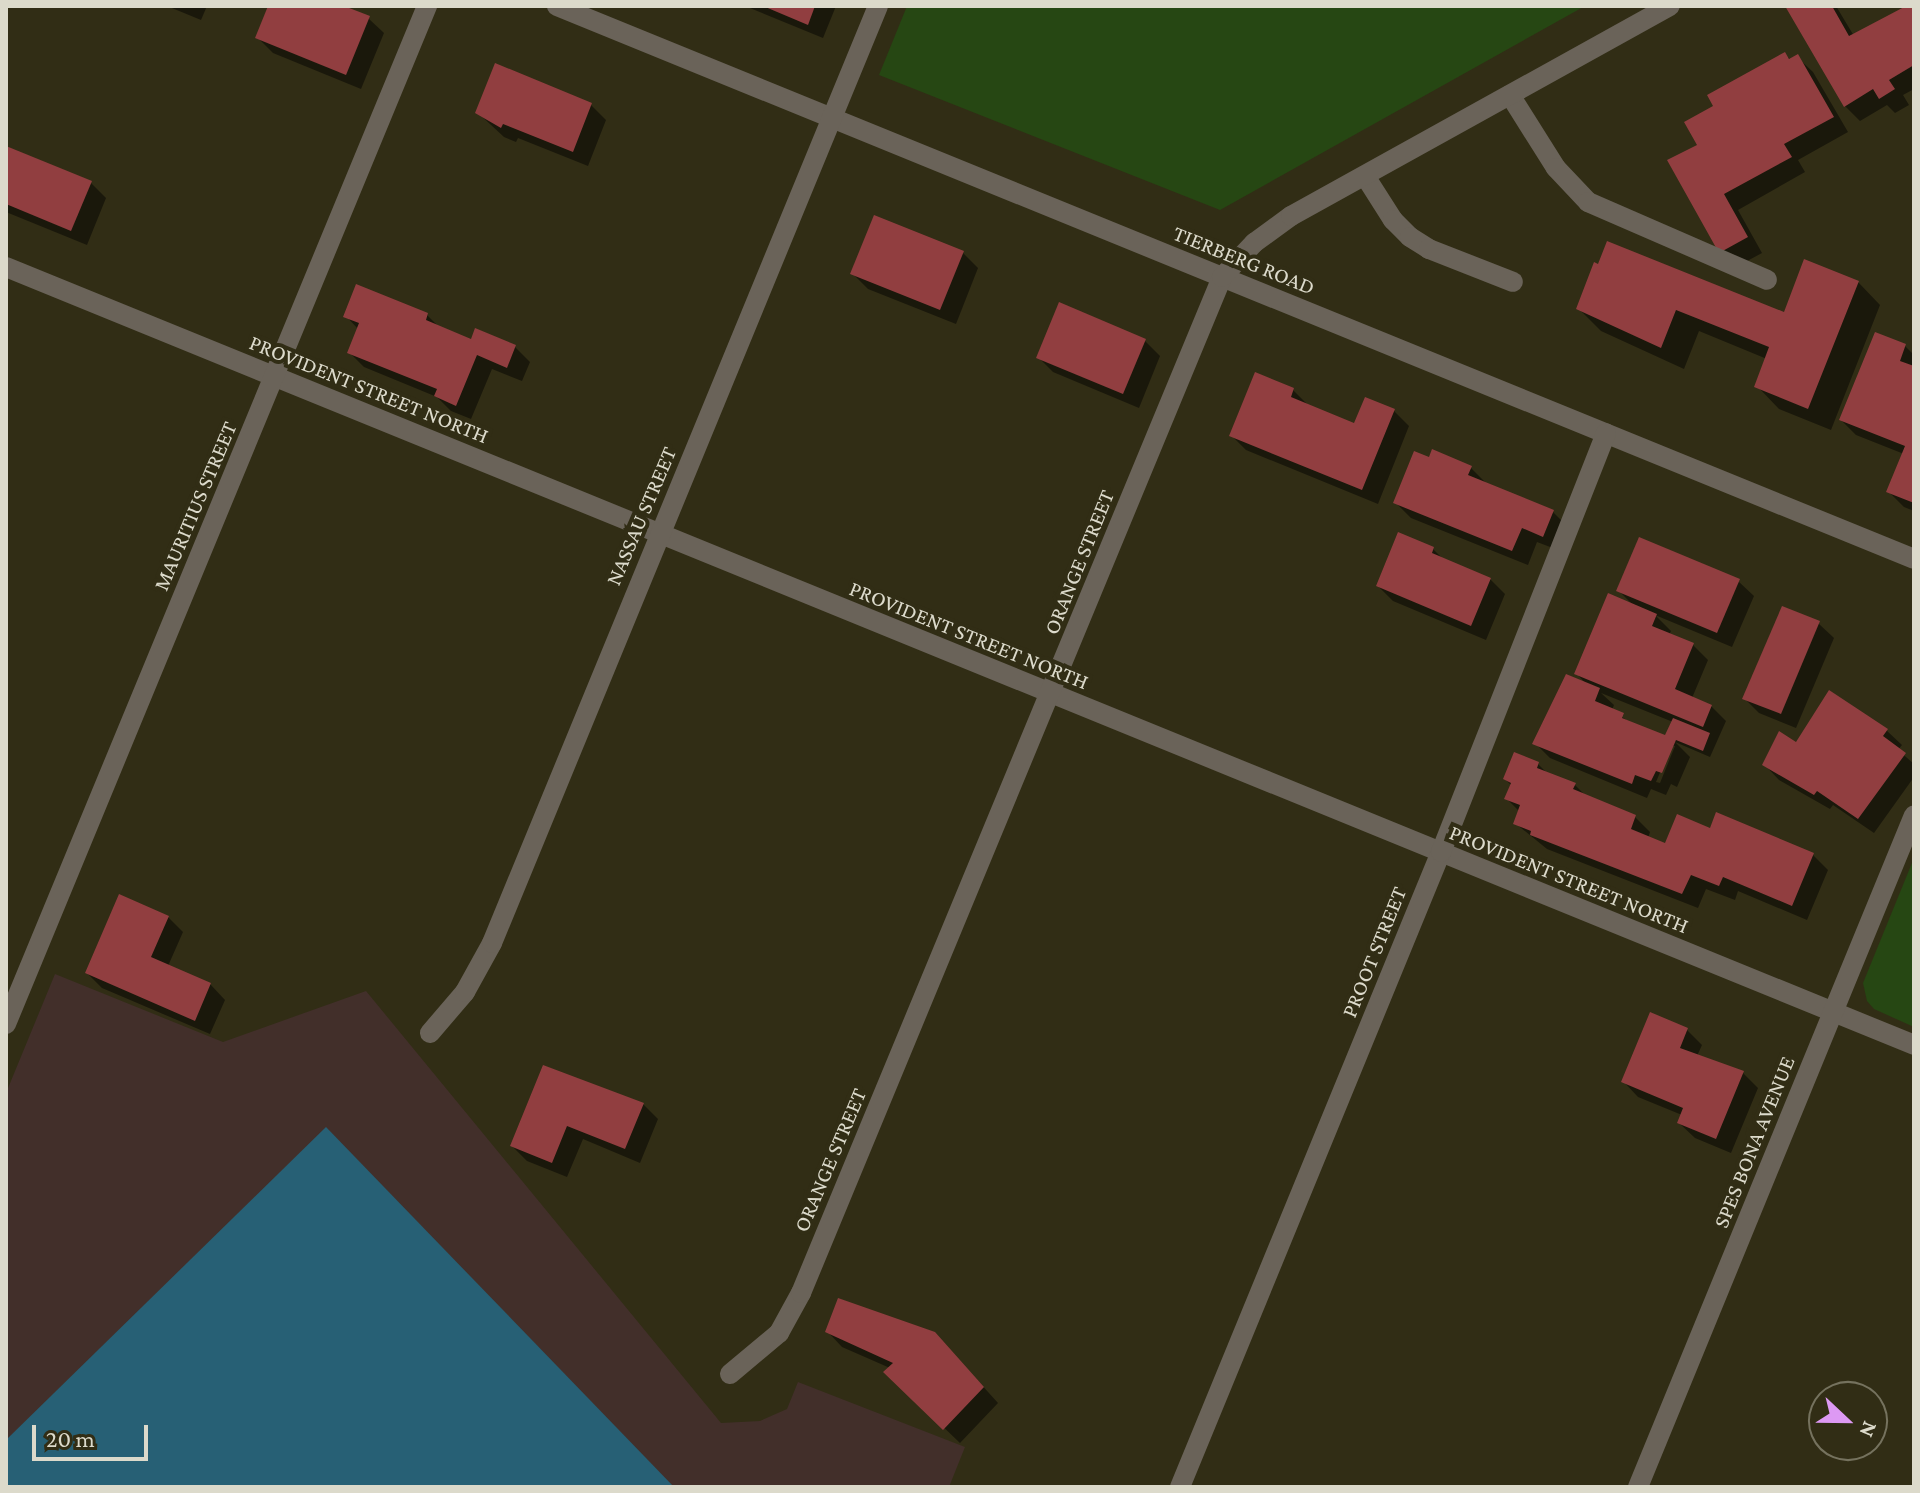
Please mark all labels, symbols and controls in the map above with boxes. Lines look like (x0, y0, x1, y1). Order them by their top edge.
street label: TIERBERG ROAD (1169, 220, 1319, 300)
street label: PROVIDENT STREET NORTH (246, 329, 492, 449)
street label: MAURITIUS STREET (147, 417, 243, 595)
street label: NASSAU STREET (600, 443, 682, 589)
street label: ORANGE STREET (1038, 486, 1120, 638)
street label: PROVIDENT STREET NORTH (846, 575, 1092, 695)
street label: PROVIDENT STREET NORTH (1446, 819, 1692, 939)
street label: PROOT STREET (1336, 883, 1412, 1021)
street label: SPES BONA AVENUE (1708, 1052, 1800, 1232)
street label: ORANGE STREET (788, 1084, 872, 1236)
north arrow (1808, 1381, 1888, 1461)
scale bar (36, 1409, 152, 1459)
text: N (1854, 1418, 1883, 1441)
text: 20 m (46, 1425, 95, 1452)

